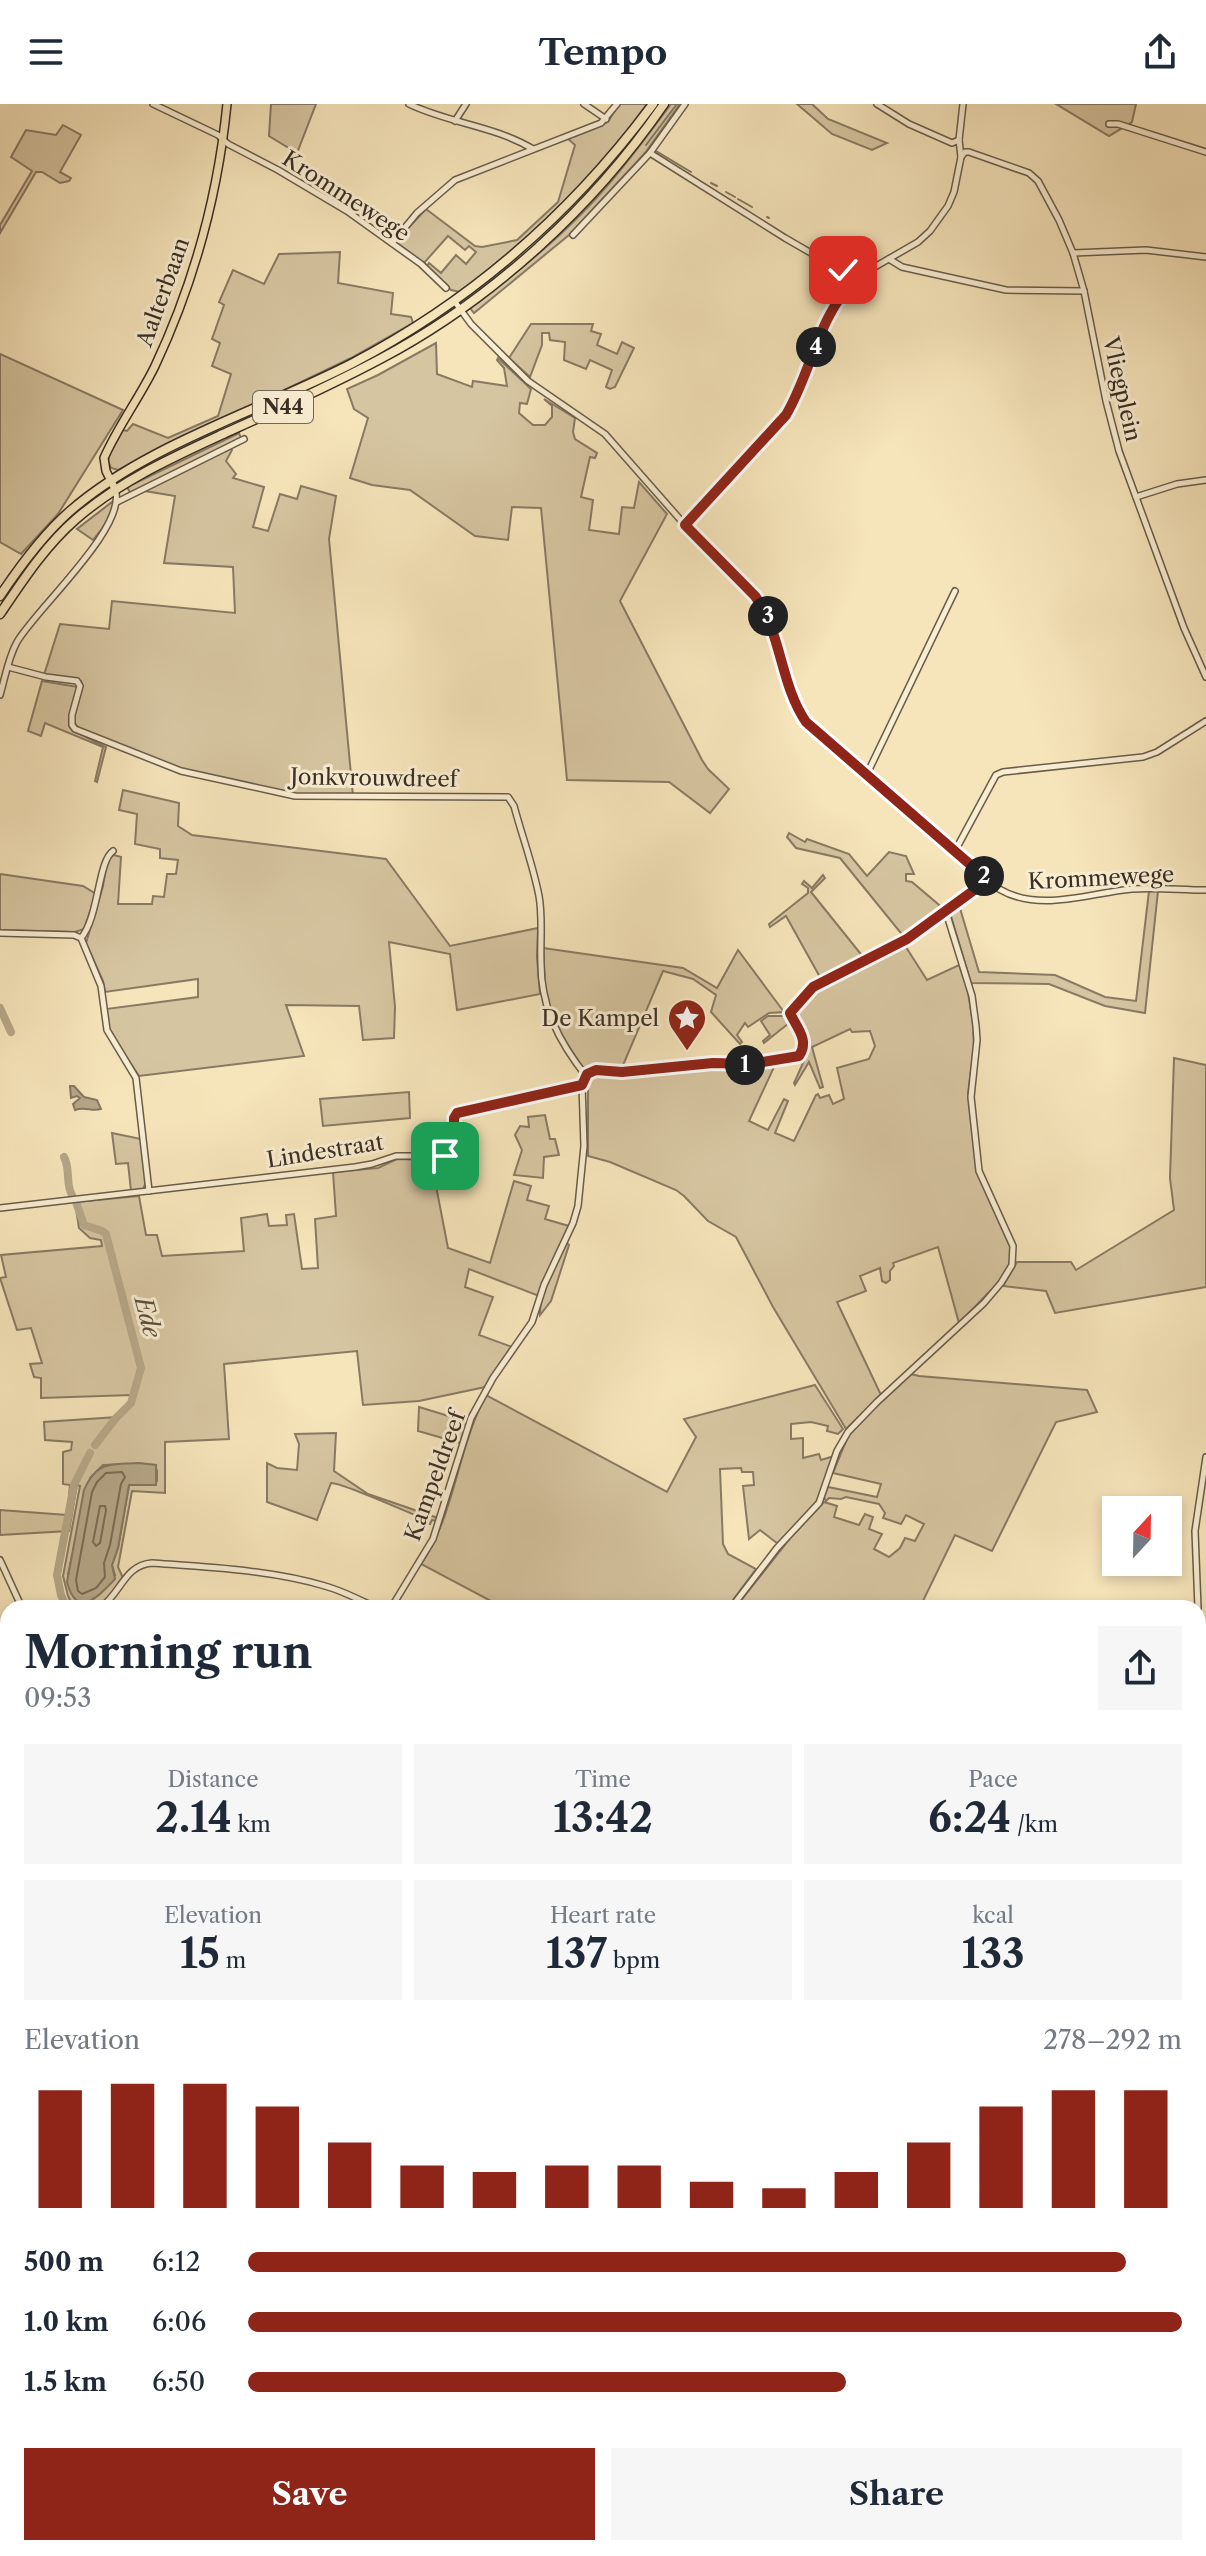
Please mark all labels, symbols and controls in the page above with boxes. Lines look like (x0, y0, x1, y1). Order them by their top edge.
icon: menu (24, 30, 68, 74)
text: Tempo (539, 30, 667, 74)
icon: share (1138, 30, 1182, 74)
street label: Krommewege (277, 145, 415, 247)
street label: Aalterbaan (130, 234, 195, 351)
pin (809, 236, 877, 304)
icon: check (821, 248, 865, 292)
pin: 4 (796, 327, 836, 367)
text: 4 (809, 333, 823, 360)
street label: Vliegplein (1097, 333, 1147, 444)
road number: N44 (253, 391, 313, 423)
pin: 3 (748, 596, 788, 636)
text: 3 (762, 602, 774, 629)
street label: Jonkvrouwdreef (287, 763, 461, 793)
pin: 2 (964, 856, 1004, 896)
street label: Krommewege (1027, 861, 1175, 895)
text: 2 (978, 862, 991, 889)
place icon: De Kampel (666, 997, 708, 1052)
place label: De Kampel (541, 1005, 659, 1032)
pin: 1 (725, 1045, 765, 1085)
text: 1 (740, 1051, 750, 1078)
pin (411, 1122, 479, 1190)
street label: Lindestraat (265, 1128, 386, 1174)
icon: arrive (423, 1134, 467, 1178)
water label: Ede (128, 1291, 168, 1342)
street label: Kampeldreef (399, 1404, 472, 1545)
north arrow (1102, 1496, 1182, 1576)
map controls (1102, 1496, 1182, 1576)
text: Morning run (24, 1625, 313, 1679)
button: share (1098, 1626, 1182, 1710)
text: 09:53 (24, 1682, 91, 1714)
text: Distance (167, 1766, 259, 1793)
text: Time (575, 1766, 631, 1793)
text: Pace (968, 1766, 1018, 1793)
text: 2.14 (155, 1793, 232, 1842)
text: 13:42 (553, 1793, 653, 1842)
text: 6:24 (928, 1793, 1011, 1842)
text: km (232, 1811, 271, 1838)
text: /km (1011, 1811, 1058, 1838)
text: Elevation (164, 1902, 262, 1929)
text: Heart rate (550, 1902, 656, 1929)
text: kcal (972, 1902, 1014, 1929)
text: 15 (180, 1929, 220, 1978)
text: 137 (546, 1929, 607, 1978)
text: 133 (961, 1929, 1025, 1978)
text: m (220, 1947, 246, 1974)
text: bpm (607, 1947, 660, 1974)
text: Elevation (24, 2024, 140, 2056)
text: 278–292 m (1043, 2024, 1182, 2056)
text: 500 m (24, 2246, 104, 2278)
text: 6:12 (152, 2246, 200, 2278)
text: 1.0 km (24, 2306, 109, 2338)
text: 6:06 (152, 2306, 206, 2338)
text: 1.5 km (24, 2366, 107, 2398)
text: 6:50 (152, 2366, 205, 2398)
button: Save (24, 2448, 595, 2540)
button: Share (611, 2448, 1182, 2540)

